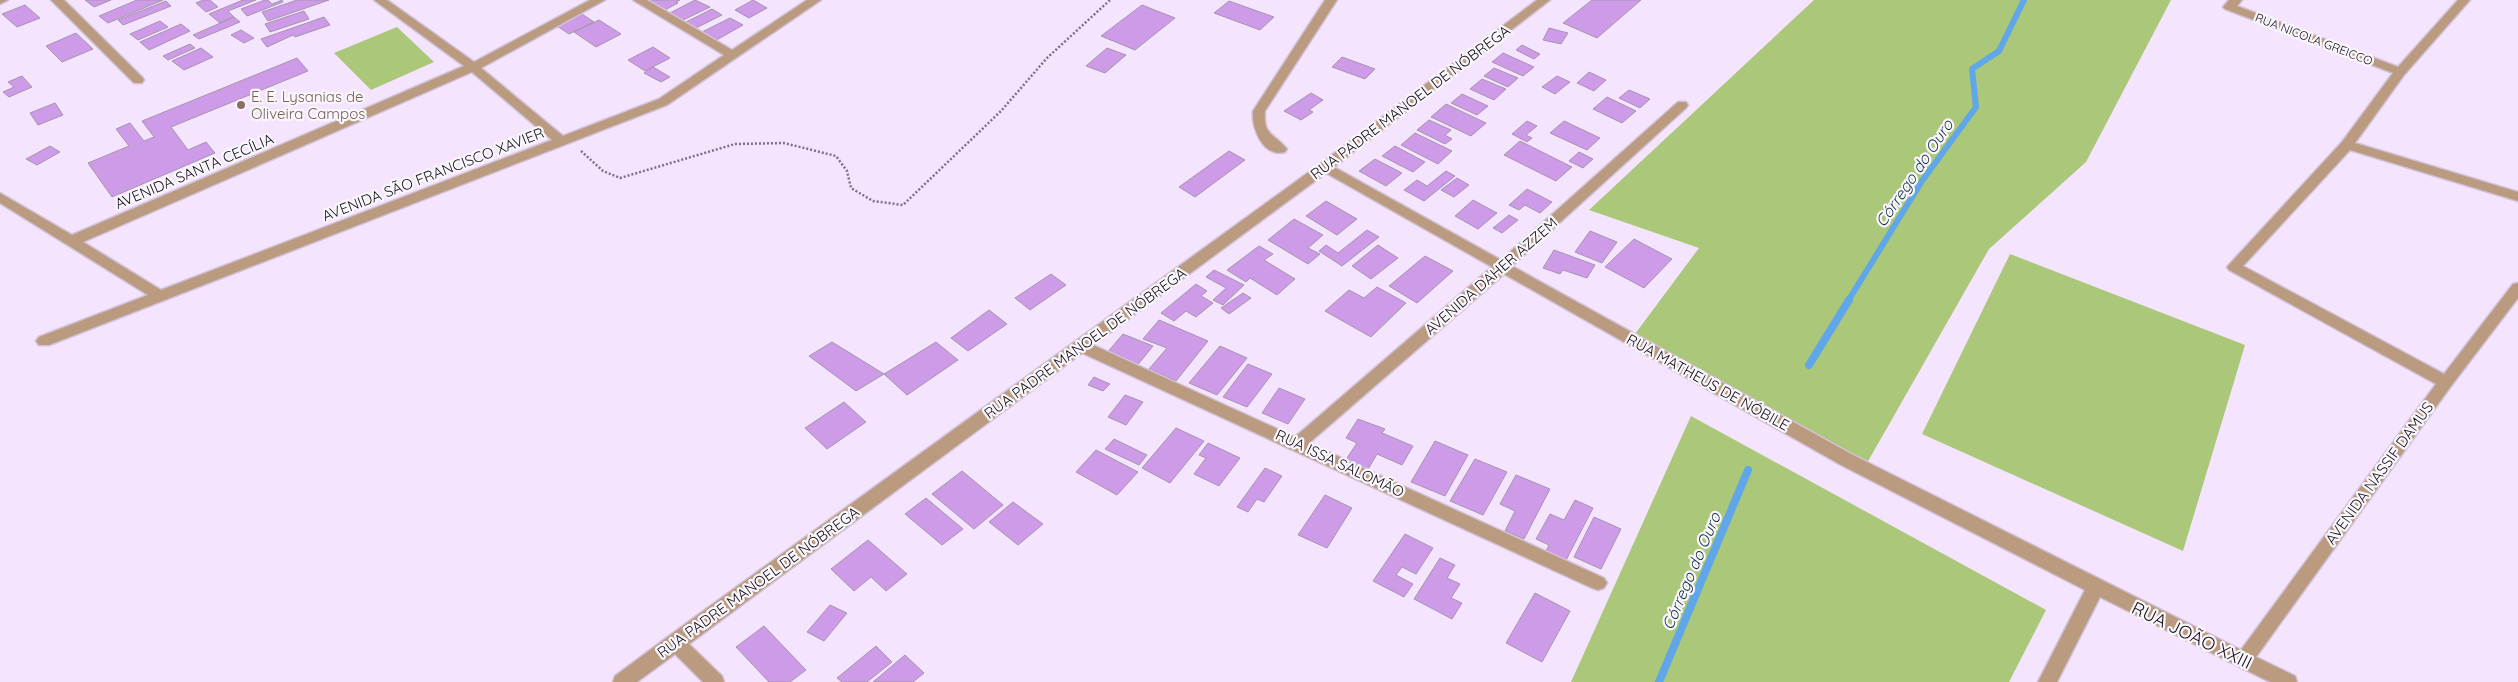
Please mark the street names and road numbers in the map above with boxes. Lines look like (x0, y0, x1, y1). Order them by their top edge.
street label: RUA NICOLA GREICCO (2253, 10, 2375, 68)
street label: RUA PADRE MANOEL DE NÓBREGA (1306, 20, 1514, 183)
street label: AVENIDA SÃO FRANCISCO XAVIER (319, 123, 547, 225)
street label: AVENIDA SANTA CECÍLIA (112, 129, 276, 213)
street label: AVENIDA DAHER AZZEM (1421, 213, 1561, 339)
street label: RUA PADRE MANOEL DE NÓBREGA (980, 263, 1190, 423)
street label: RUA MATHEUS DE NÓBILE (1623, 329, 1793, 435)
street label: AVENIDA NASSIF DAMUS (2321, 398, 2437, 548)
street label: RUA ISSA SALOMÃO (1273, 425, 1407, 501)
street label: RUA PADRE MANOEL DE NÓBREGA (653, 502, 863, 662)
street label: RUA JOÃO XXIII (2128, 596, 2256, 674)

